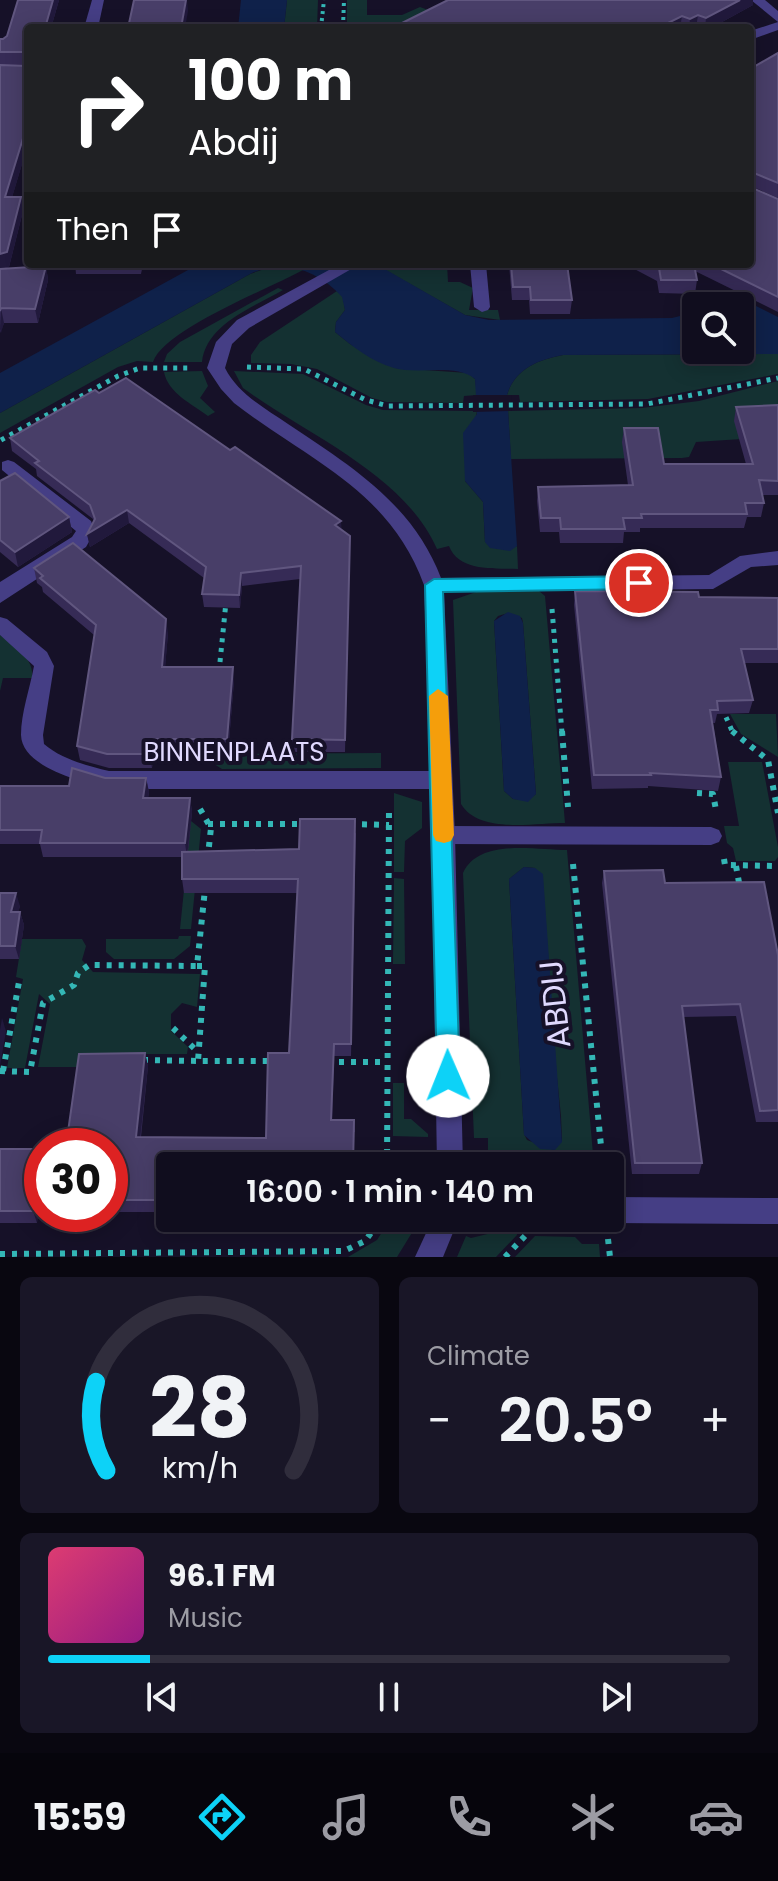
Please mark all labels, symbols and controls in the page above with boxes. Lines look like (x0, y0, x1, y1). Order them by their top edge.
text: 100 m (188, 41, 353, 120)
icon: right (56, 56, 160, 160)
text: Abdij (188, 117, 279, 168)
text: Then (56, 208, 129, 251)
icon: arrive (145, 208, 189, 252)
map controls (682, 292, 754, 364)
button: search (682, 292, 754, 364)
pin (605, 549, 673, 617)
icon: arrive (617, 561, 661, 605)
street label: BINNENPLAATS (143, 734, 325, 770)
street label: ABDIJ (527, 958, 582, 1050)
position arrow (406, 1034, 490, 1118)
speed limit sign: 30 (24, 1128, 128, 1232)
text: 16:00 · 1 min · 140 m (246, 1170, 534, 1213)
text: Climate (427, 1338, 530, 1374)
text: 28 (149, 1350, 250, 1466)
text: 20.5° (499, 1379, 653, 1463)
text: − (427, 1390, 451, 1451)
text: + (700, 1390, 730, 1451)
text: km/h (161, 1448, 238, 1488)
text: 96.1 FM (168, 1554, 276, 1597)
text: Music (168, 1600, 243, 1636)
icon: previous (140, 1675, 184, 1719)
icon: pause (367, 1675, 411, 1719)
icon: next (594, 1675, 638, 1719)
icon: directions (194, 1789, 250, 1845)
icon: music (318, 1789, 374, 1845)
icon: phone (441, 1789, 497, 1845)
icon: climate (565, 1789, 621, 1845)
icon: car (688, 1789, 744, 1845)
text: 15:59 (34, 1792, 126, 1843)

